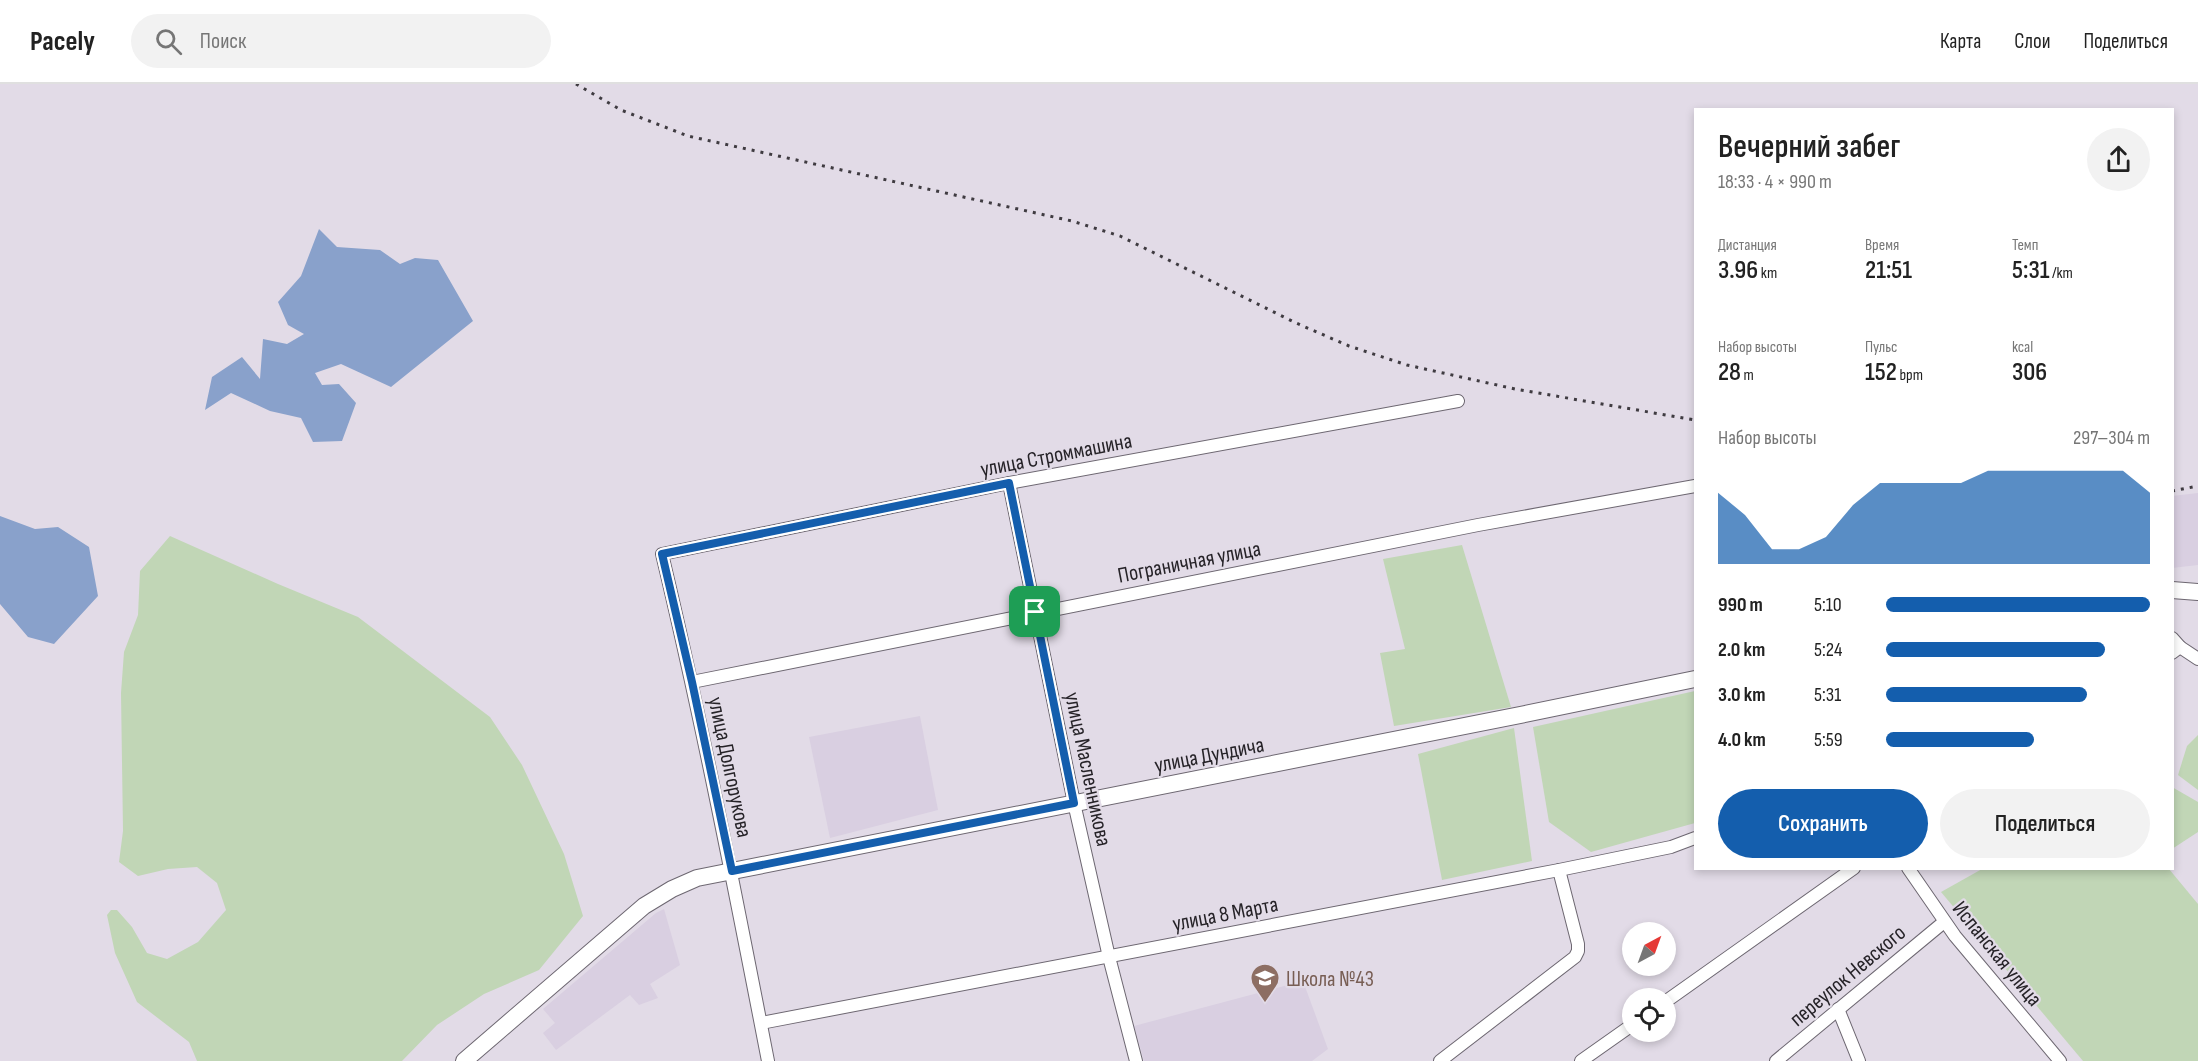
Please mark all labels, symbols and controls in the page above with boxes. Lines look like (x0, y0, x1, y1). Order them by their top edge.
search box (131, 14, 551, 68)
text: Pacely (30, 25, 95, 58)
icon: search (152, 25, 185, 58)
text: Поиск (200, 28, 246, 55)
text: Карта (1940, 29, 1981, 54)
text: Слои (2014, 29, 2050, 54)
text: Поделиться (2083, 29, 2168, 54)
text: Вечерний забег (1718, 127, 1900, 167)
button: share (2087, 128, 2150, 191)
text: 18:33 · 4 × 990 m (1718, 170, 1832, 194)
text: Дистанция (1718, 236, 1777, 255)
text: Время (1865, 236, 1899, 255)
text: Темп (2012, 236, 2038, 255)
text: 3.96 (1718, 255, 1758, 286)
text: 21:51 (1865, 255, 1912, 286)
text: 5:31 (2012, 255, 2050, 286)
text: km (1758, 264, 1777, 283)
text: /km (2050, 264, 2073, 283)
text: Набор высоты (1718, 338, 1797, 357)
text: Пульс (1865, 338, 1898, 357)
text: kcal (2012, 338, 2033, 357)
text: 28 (1718, 357, 1741, 388)
text: 152 (1865, 357, 1897, 388)
text: 306 (2012, 357, 2047, 388)
text: m (1741, 366, 1754, 385)
text: bpm (1897, 366, 1923, 385)
text: Набор высоты (1718, 426, 1817, 450)
text: 297–304 m (2073, 426, 2150, 450)
street label: улица Строммашина (978, 428, 1134, 483)
street label: Пограничная улица (1115, 535, 1263, 590)
pin (1009, 586, 1060, 637)
text: 990 m (1718, 593, 1763, 617)
text: 5:10 (1814, 593, 1842, 617)
icon: arrive (1018, 595, 1051, 628)
text: 2.0 km (1718, 638, 1765, 662)
text: 5:24 (1814, 638, 1842, 662)
text: 3.0 km (1718, 683, 1765, 707)
text: 5:31 (1814, 683, 1841, 707)
street label: улица Масленникова (1058, 690, 1117, 849)
street label: улица Долгорукова (701, 695, 758, 840)
text: 4.0 km (1718, 728, 1766, 752)
text: 5:59 (1814, 728, 1843, 752)
street label: улица Дундича (1152, 732, 1266, 779)
button: Сохранить (1718, 789, 1928, 858)
button: Поделиться (1940, 789, 2150, 858)
street label: улица 8 Марта (1170, 891, 1280, 938)
street label: Испанская улица (1946, 896, 2048, 1012)
street label: переулок Невского (1784, 920, 1912, 1033)
north arrow (1622, 922, 1676, 976)
map controls (1622, 922, 1676, 1042)
school or university icon: Школа №43 (1249, 962, 1281, 1004)
place label: Школа №43 (1286, 966, 1374, 993)
button: locate (1622, 988, 1676, 1042)

